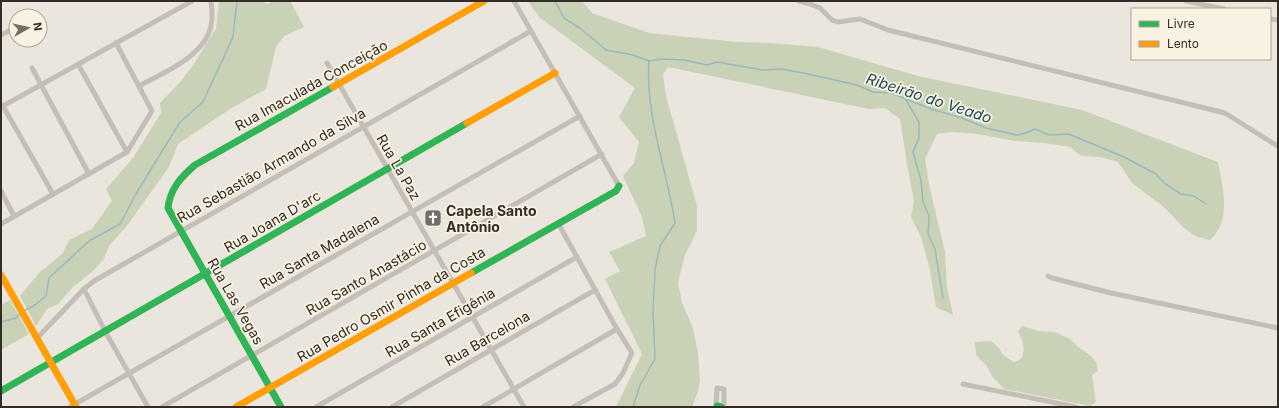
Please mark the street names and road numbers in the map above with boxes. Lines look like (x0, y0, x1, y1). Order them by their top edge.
street label: Rua Imaculada Conceição (232, 36, 390, 134)
street label: Rua Sebastião Armando da Silva (174, 104, 368, 226)
street label: Rua La Paz (373, 131, 425, 203)
street label: Rua Joana D'arc (221, 186, 323, 256)
street label: Rua Santa Madalena (256, 210, 382, 292)
street label: Rua Santo Anastácio (303, 236, 429, 318)
street label: Rua Pedro Osmir Pinha da Costa (294, 243, 488, 365)
street label: Rua Las Vegas (204, 255, 268, 347)
street label: Rua Santa Efigênia (382, 284, 498, 360)
street label: Rua Barcelona (442, 307, 532, 369)

